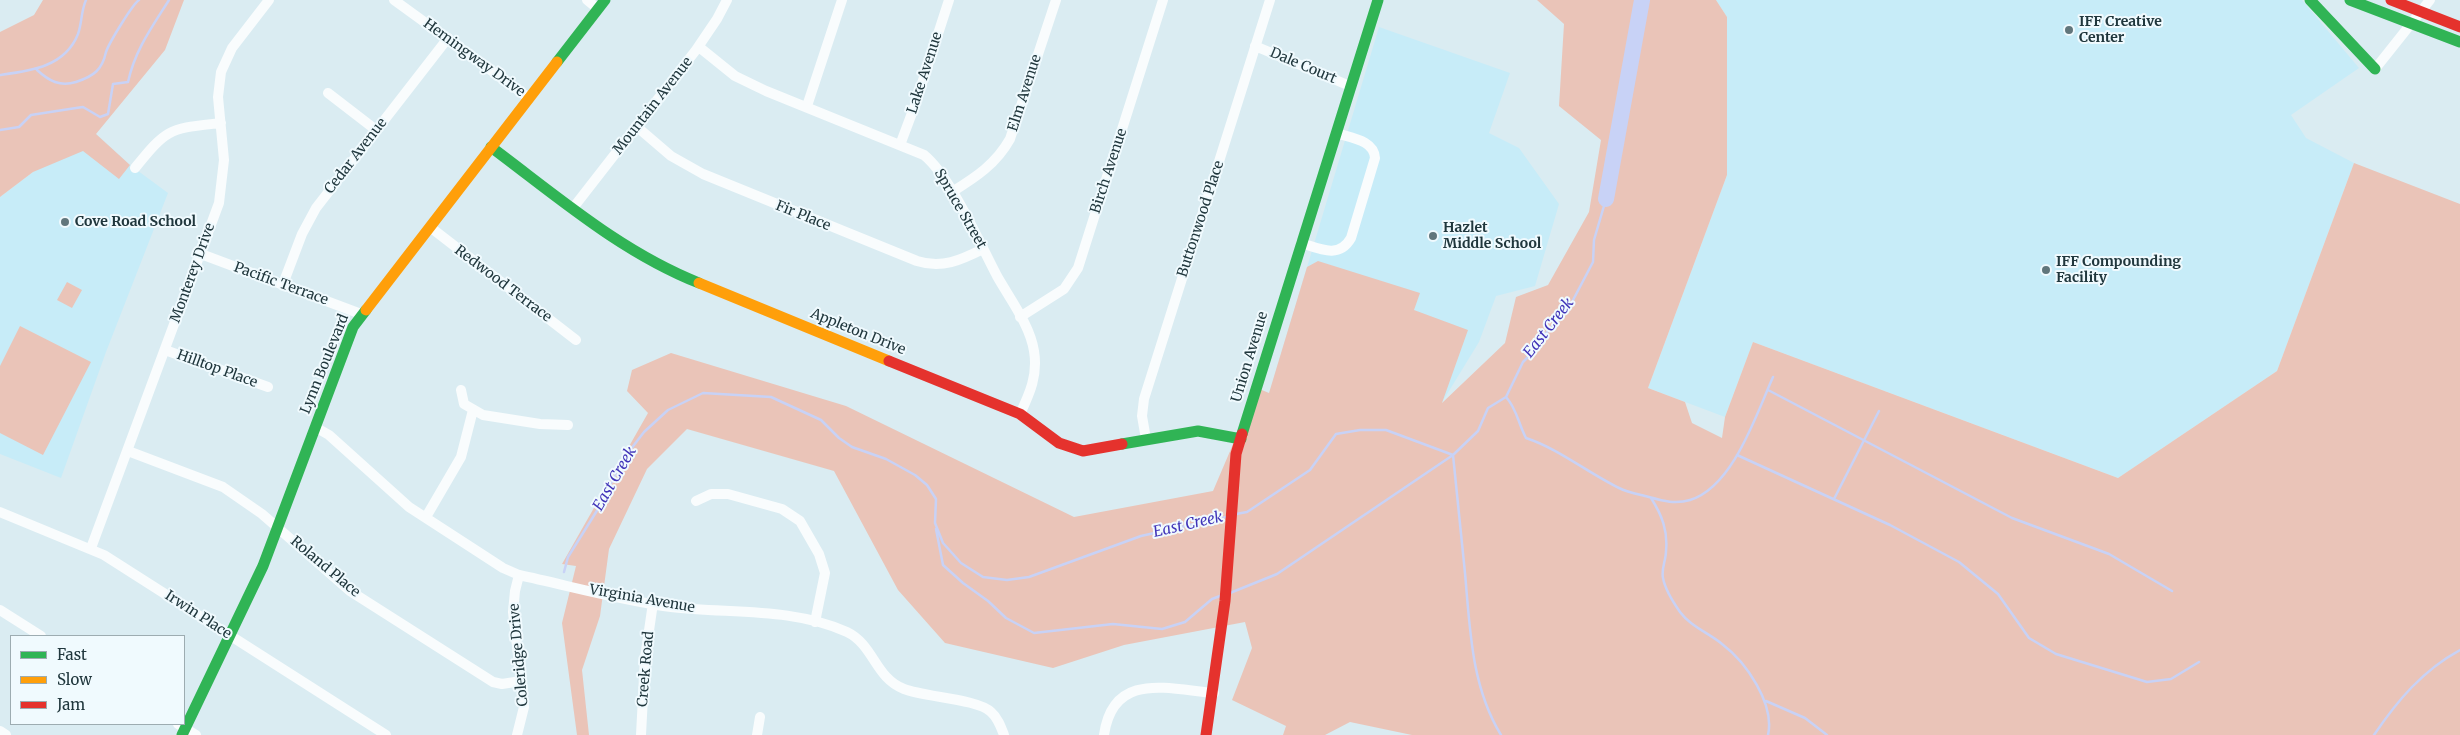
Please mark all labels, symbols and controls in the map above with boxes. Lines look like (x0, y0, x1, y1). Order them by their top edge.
place label: IFF Creative Center (2079, 14, 2162, 46)
street label: Hemingway Drive (420, 15, 528, 101)
marker: IFF Creative Center (2063, 24, 2075, 36)
street label: Lake Avenue (904, 30, 946, 116)
street label: Dale Court (1267, 44, 1339, 88)
street label: Elm Avenue (1005, 52, 1045, 134)
street label: Mountain Avenue (610, 54, 696, 158)
street label: Cedar Avenue (321, 115, 391, 197)
street label: Birch Avenue (1087, 126, 1131, 216)
street label: Buttonwood Place (1174, 159, 1228, 279)
street label: Spruce Street (930, 166, 990, 252)
street label: Fir Place (773, 197, 833, 235)
place label: Cove Road School (75, 214, 196, 230)
marker: Cove Road School (59, 216, 71, 228)
place label: Hazlet Middle School (1443, 220, 1541, 252)
street label: Monterey Drive (167, 221, 219, 325)
marker: Hazlet Middle School (1427, 230, 1439, 242)
street label: Redwood Terrace (451, 242, 555, 326)
place label: IFF Compounding Facility (2056, 254, 2181, 286)
street label: Pacific Terrace (232, 259, 330, 309)
marker: IFF Compounding Facility (2040, 264, 2052, 276)
water label: East Creek (1520, 295, 1578, 361)
street label: Appleton Drive (808, 305, 908, 359)
street label: Union Avenue (1228, 310, 1272, 404)
street label: Lynn Boulevard (297, 312, 353, 416)
street label: Hilltop Place (174, 347, 260, 391)
water label: East Creek (590, 444, 640, 514)
water label: East Creek (1151, 508, 1225, 542)
street label: Roland Place (287, 533, 363, 601)
street label: Virginia Avenue (588, 581, 696, 617)
street label: Irwin Place (162, 587, 234, 643)
street label: Coleridge Drive (506, 603, 532, 707)
street label: Creek Road (634, 630, 658, 708)
legend (10, 635, 185, 725)
text: Fast (57, 645, 87, 664)
text: Slow (57, 670, 92, 689)
text: Jam (57, 695, 85, 714)

